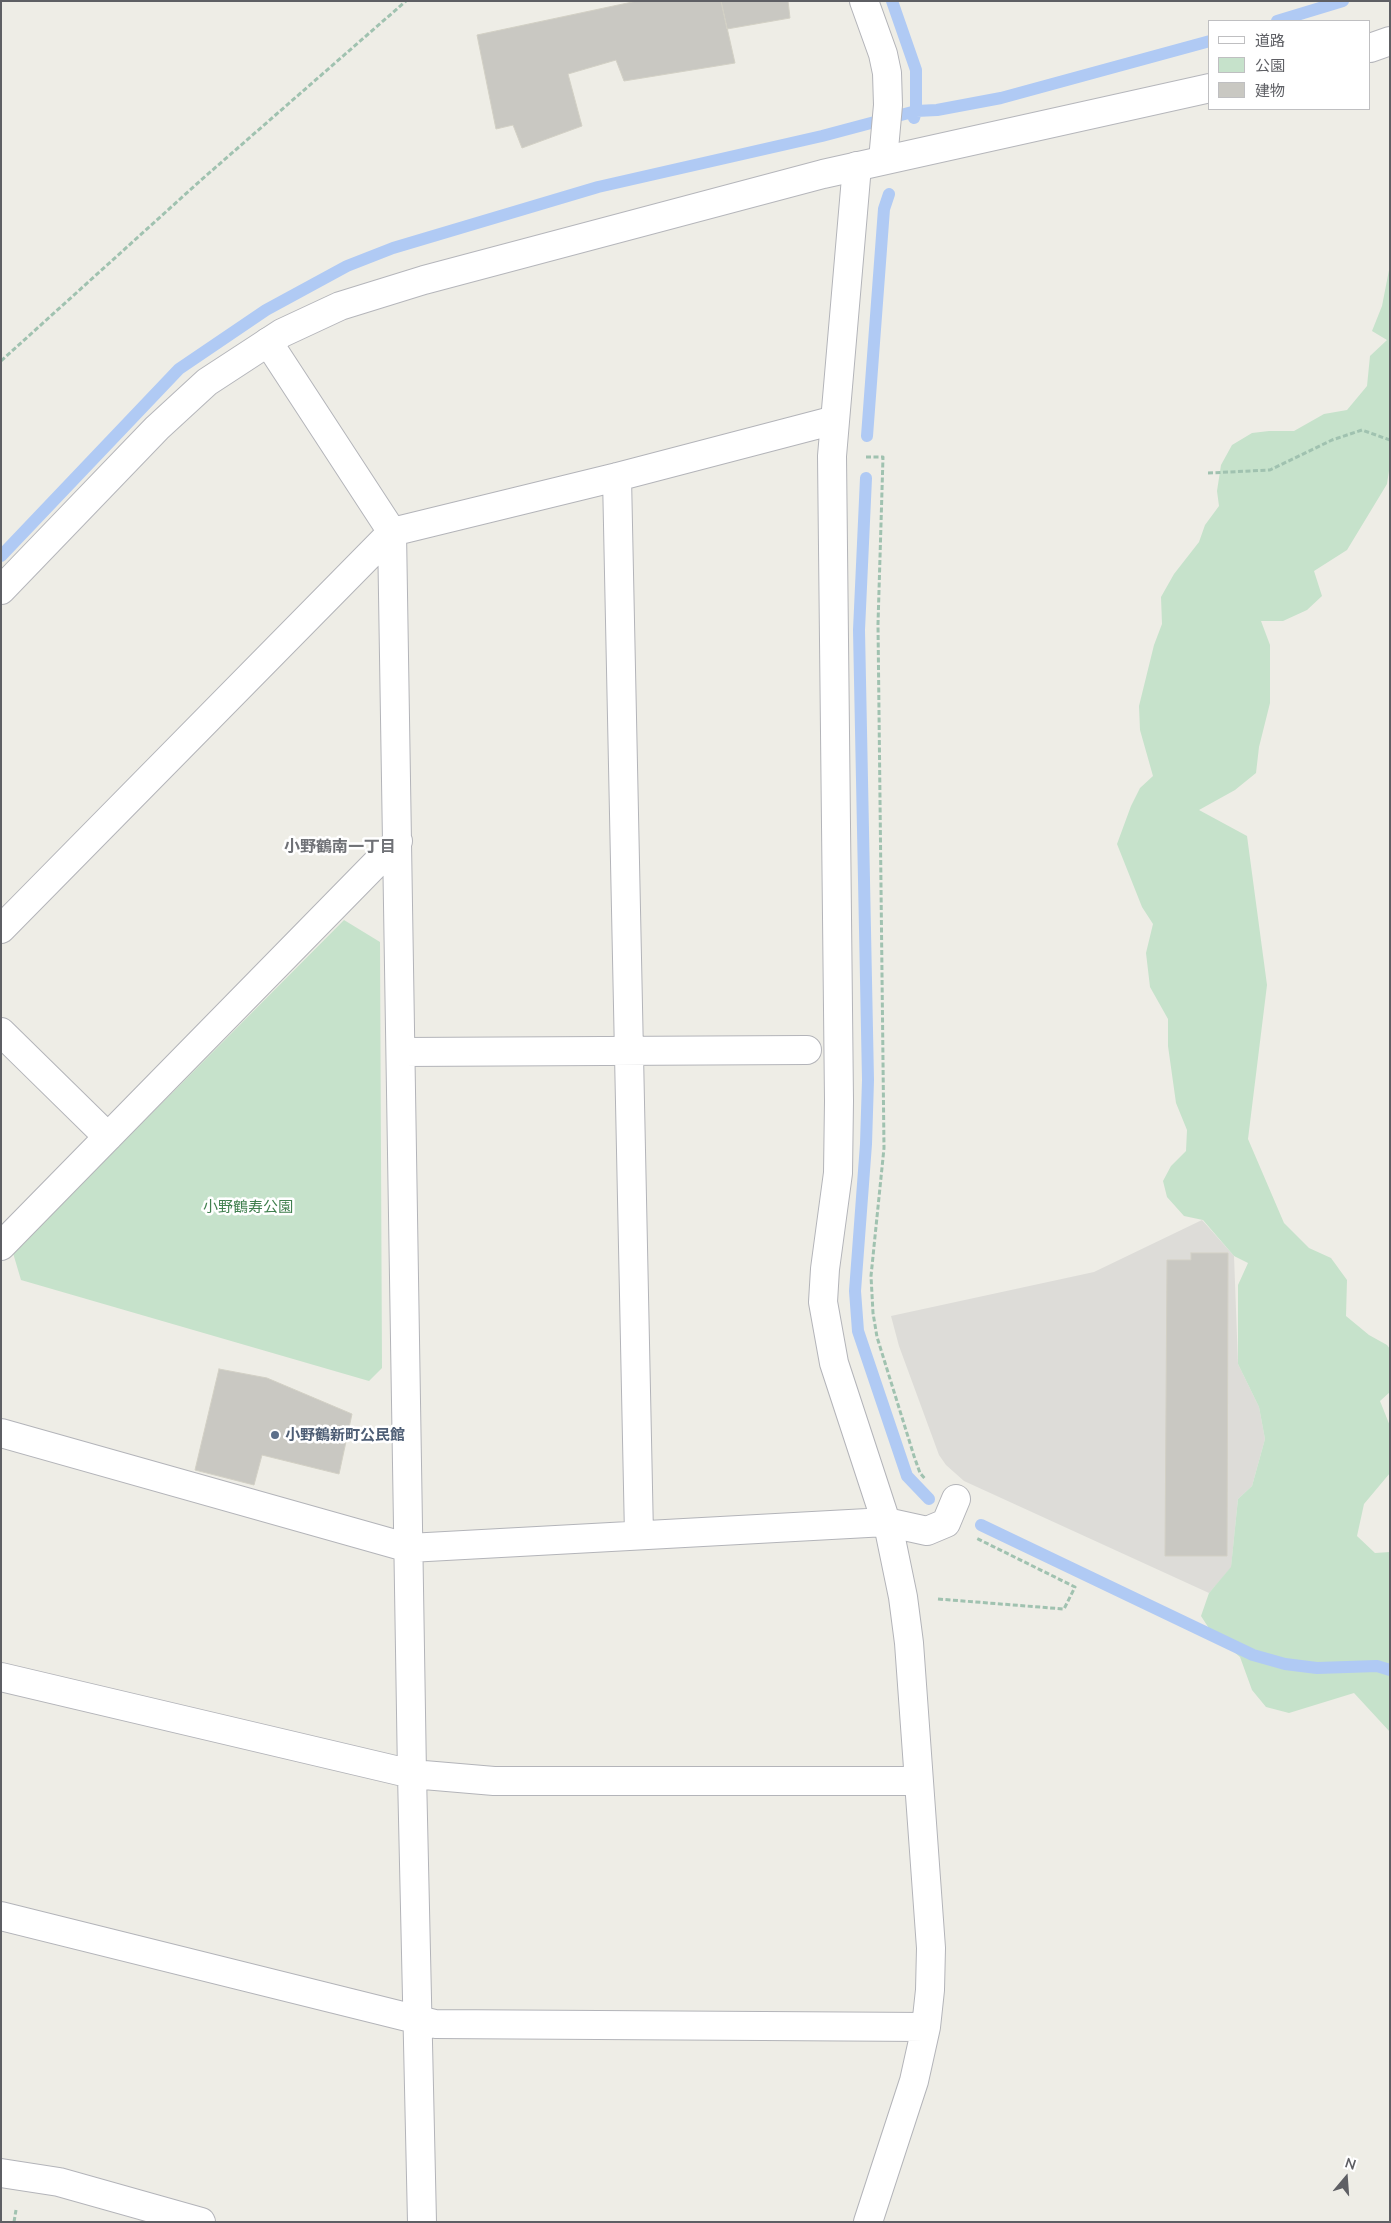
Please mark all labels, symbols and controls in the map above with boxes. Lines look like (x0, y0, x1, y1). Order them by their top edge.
legend (1208, 20, 1371, 110)
text: 道路 (1255, 31, 1285, 50)
text: 公園 (1255, 56, 1285, 75)
text: 建物 (1255, 81, 1285, 100)
district label: 小野鶴南一丁目 (284, 837, 396, 857)
park label: 小野鶴寿公園 (203, 1198, 293, 1216)
place label: 小野鶴新町公民館 (285, 1426, 405, 1444)
marker: 小野鶴新町公民館 (269, 1429, 281, 1441)
north arrow (1321, 2153, 1371, 2203)
text: N (1343, 2154, 1358, 2174)

